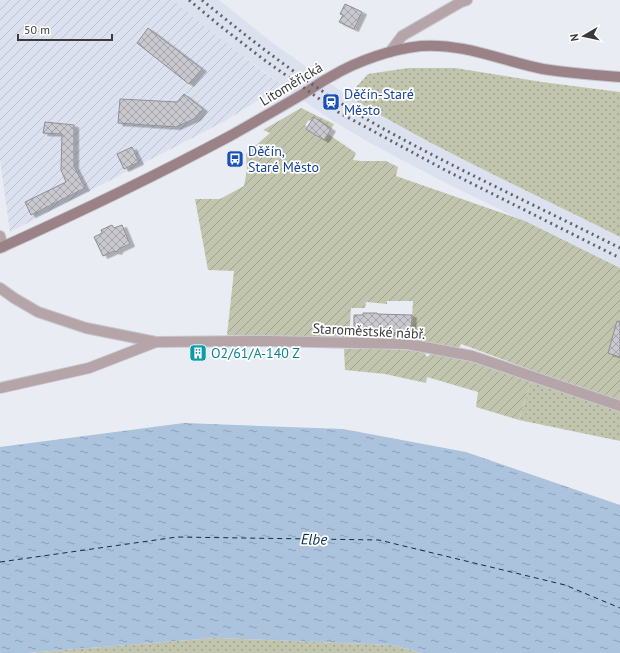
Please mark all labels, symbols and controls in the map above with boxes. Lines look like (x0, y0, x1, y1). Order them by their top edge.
scale bar (18, 16, 112, 42)
north arrow (564, 16, 604, 56)
text: 50 m (24, 22, 50, 37)
text: N (567, 33, 582, 42)
street label: Litoměřická (256, 58, 326, 110)
place label: Děčín-Staré Město (344, 85, 414, 119)
station icon: Děčín-Staré Město (321, 92, 341, 112)
place label: Děčín, Staré Město (248, 142, 319, 176)
bus stop icon: Děčín, Staré Město (225, 149, 245, 169)
street label: Staroměstské nábř. (312, 319, 426, 343)
building icon: O2/61/A-140 Z (188, 343, 208, 363)
place label: O2/61/A-140 Z (211, 344, 300, 362)
water label: Elbe (301, 529, 327, 549)

